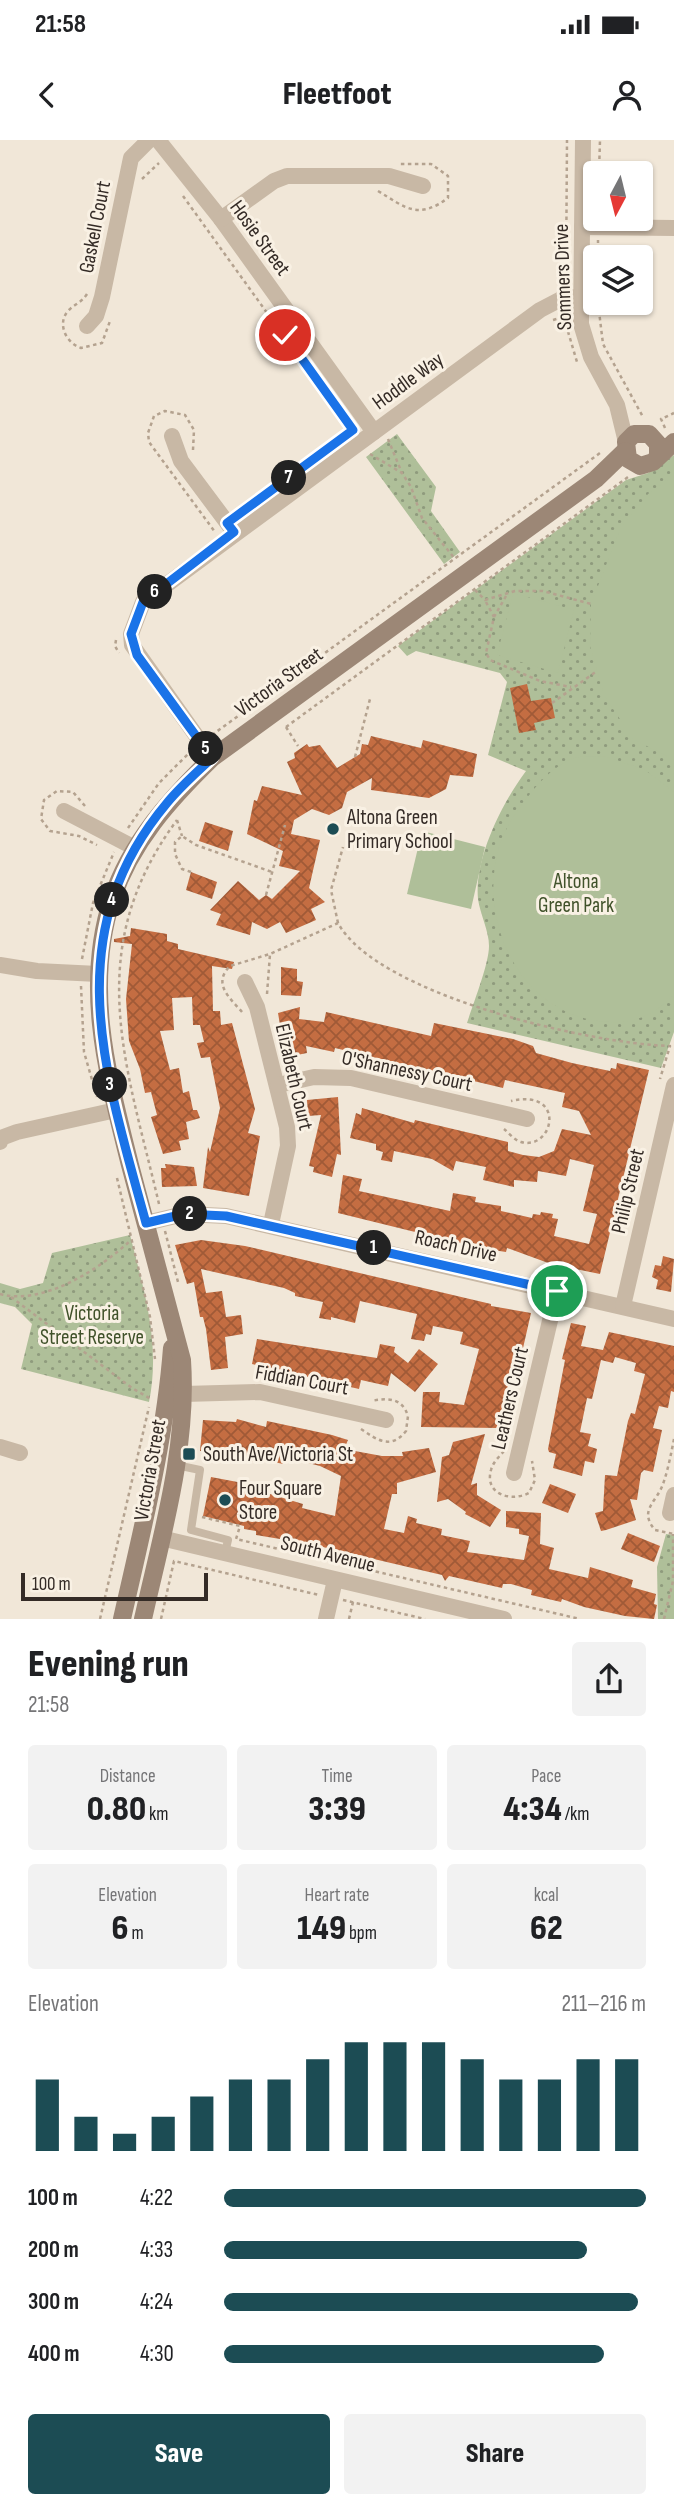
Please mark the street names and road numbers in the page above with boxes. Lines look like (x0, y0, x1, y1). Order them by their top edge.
street label: Gaskell Court (74, 179, 116, 275)
street label: Hosie Street (224, 195, 296, 281)
street label: Sommers Drive (549, 223, 577, 331)
street label: Hoddle Way (368, 347, 448, 415)
street label: Victoria Street (230, 642, 328, 722)
street label: Elizabeth Court (270, 1021, 318, 1133)
street label: O'Shannessy Court (340, 1045, 474, 1097)
street label: Philip Street (606, 1146, 650, 1236)
street label: Roach Drive (412, 1224, 500, 1268)
street label: Leathers Court (486, 1344, 534, 1452)
street label: Fiddian Court (253, 1360, 351, 1400)
street label: Victoria Street (129, 1417, 171, 1523)
street label: South Avenue (278, 1530, 378, 1578)

